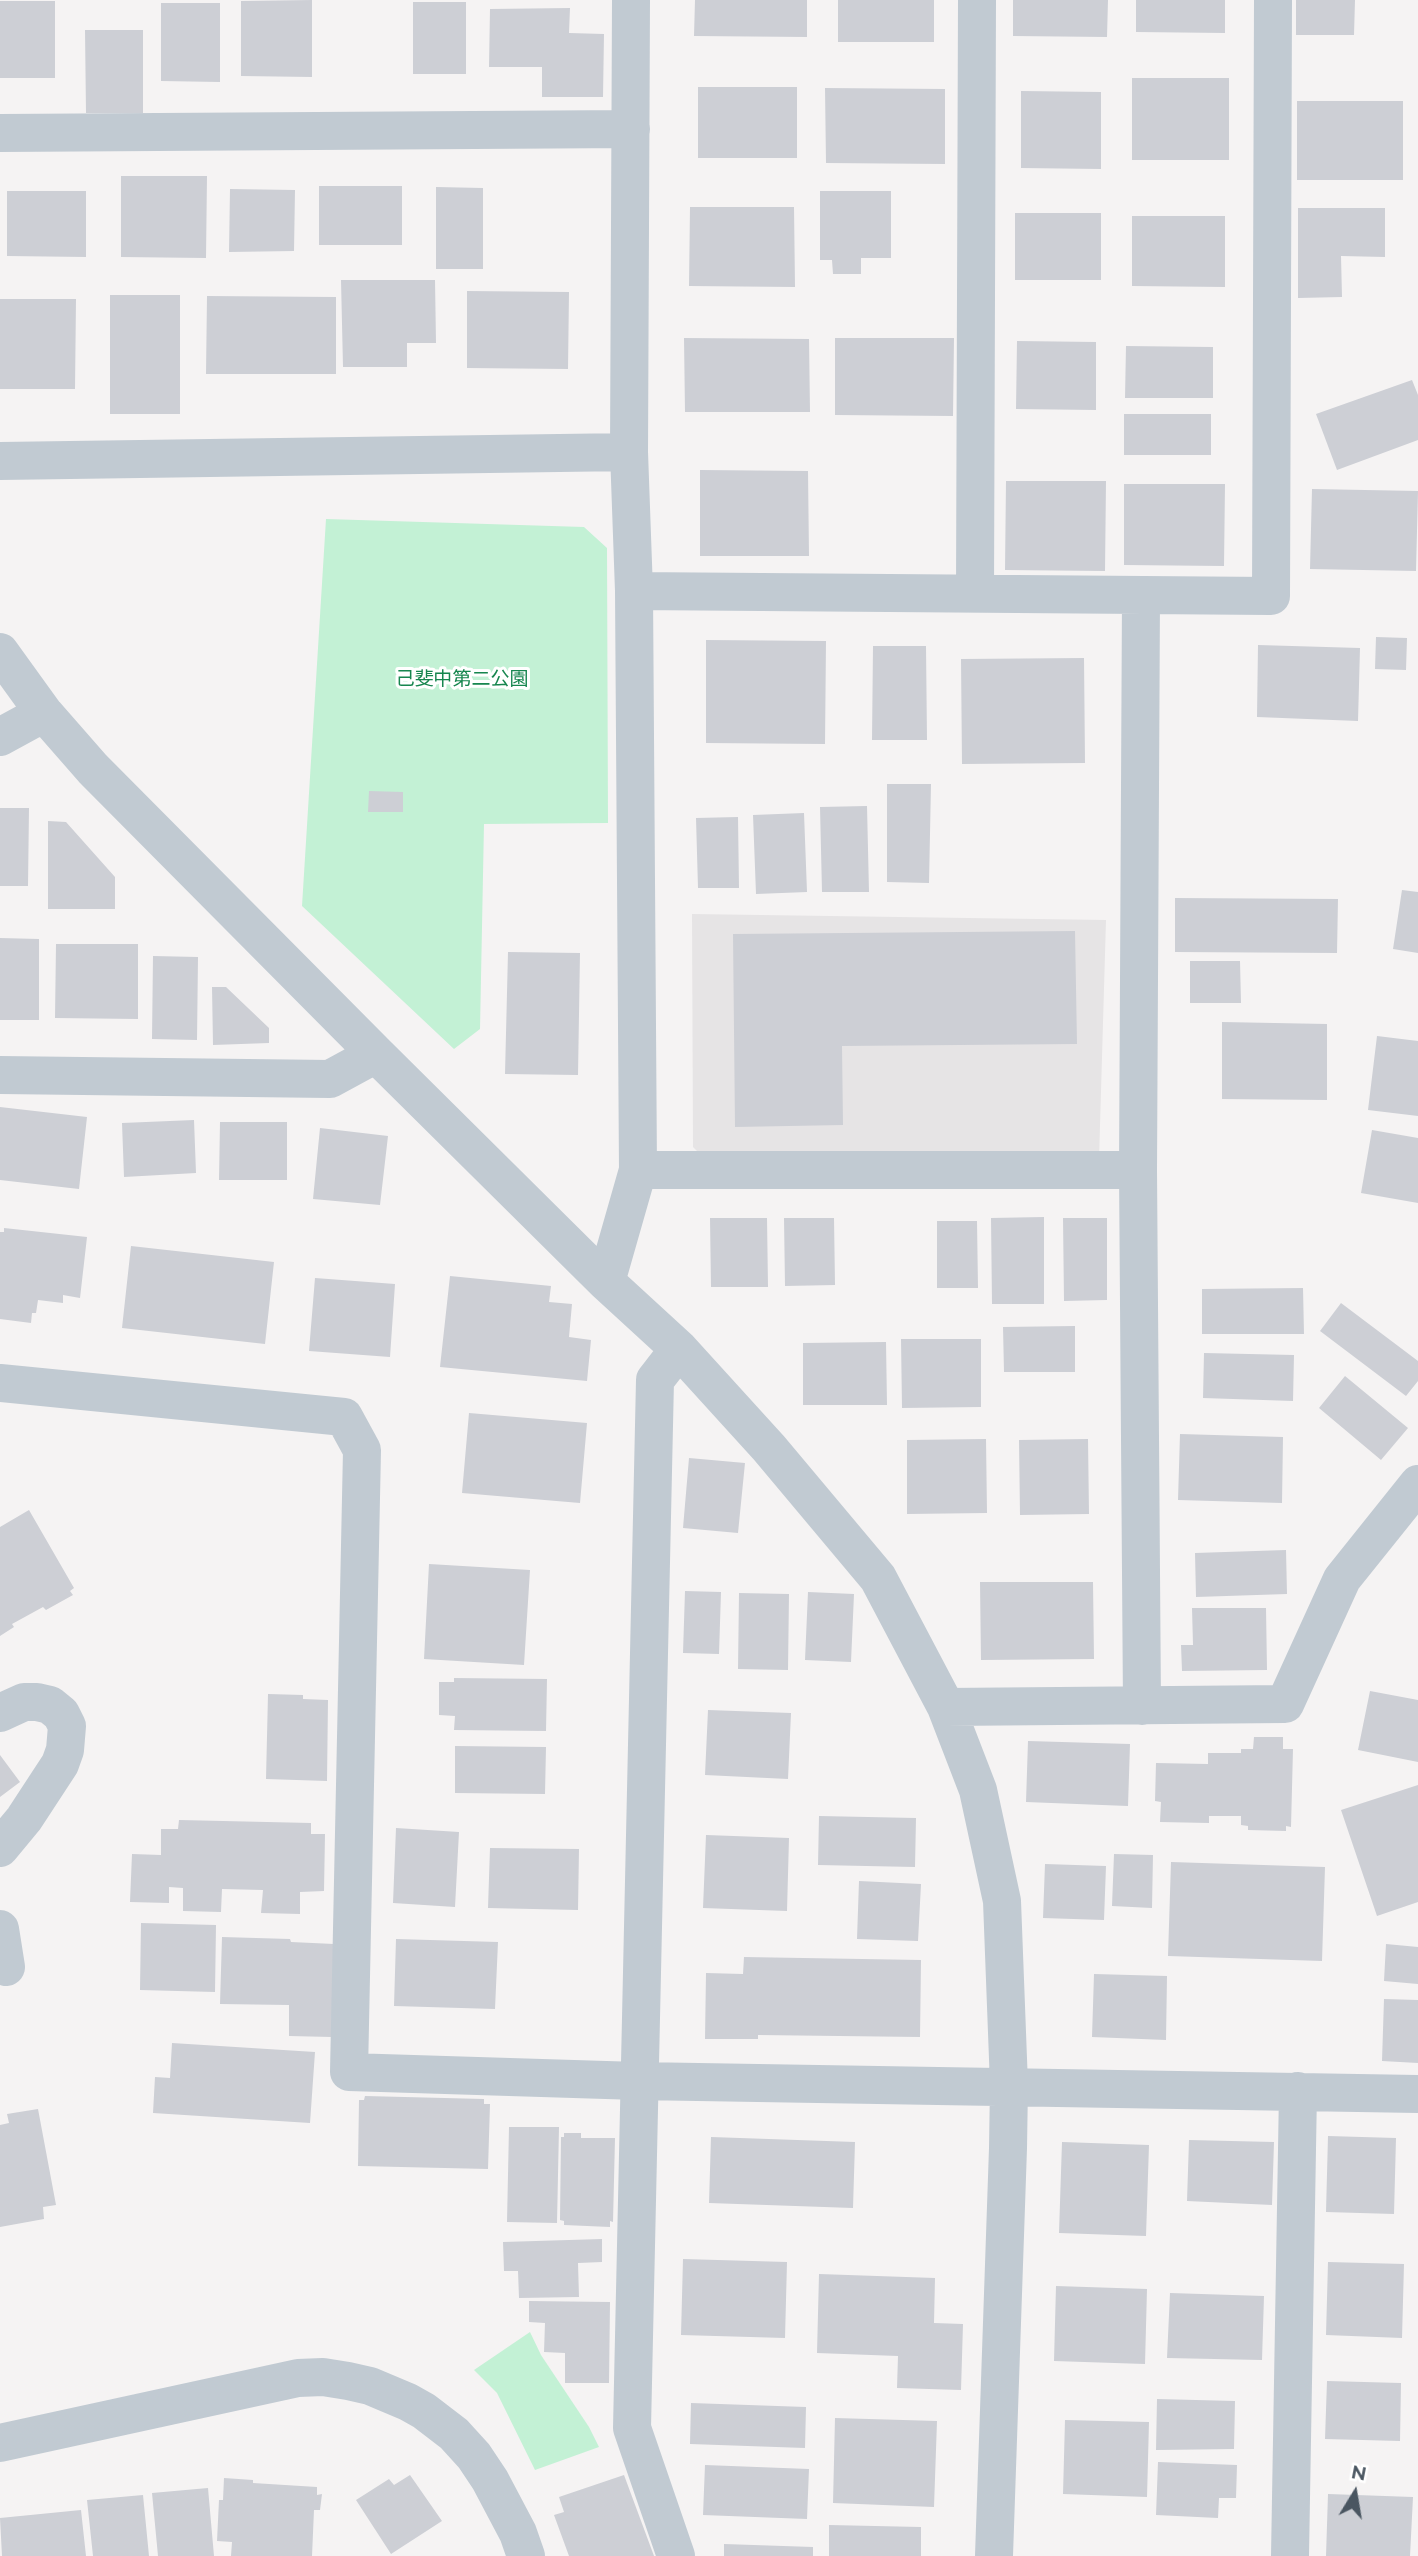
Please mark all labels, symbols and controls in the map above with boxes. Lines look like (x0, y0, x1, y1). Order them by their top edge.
park label: 己斐中第二公園 (396, 668, 528, 690)
north arrow (1320, 2458, 1390, 2528)
text: N (1350, 2460, 1368, 2485)

